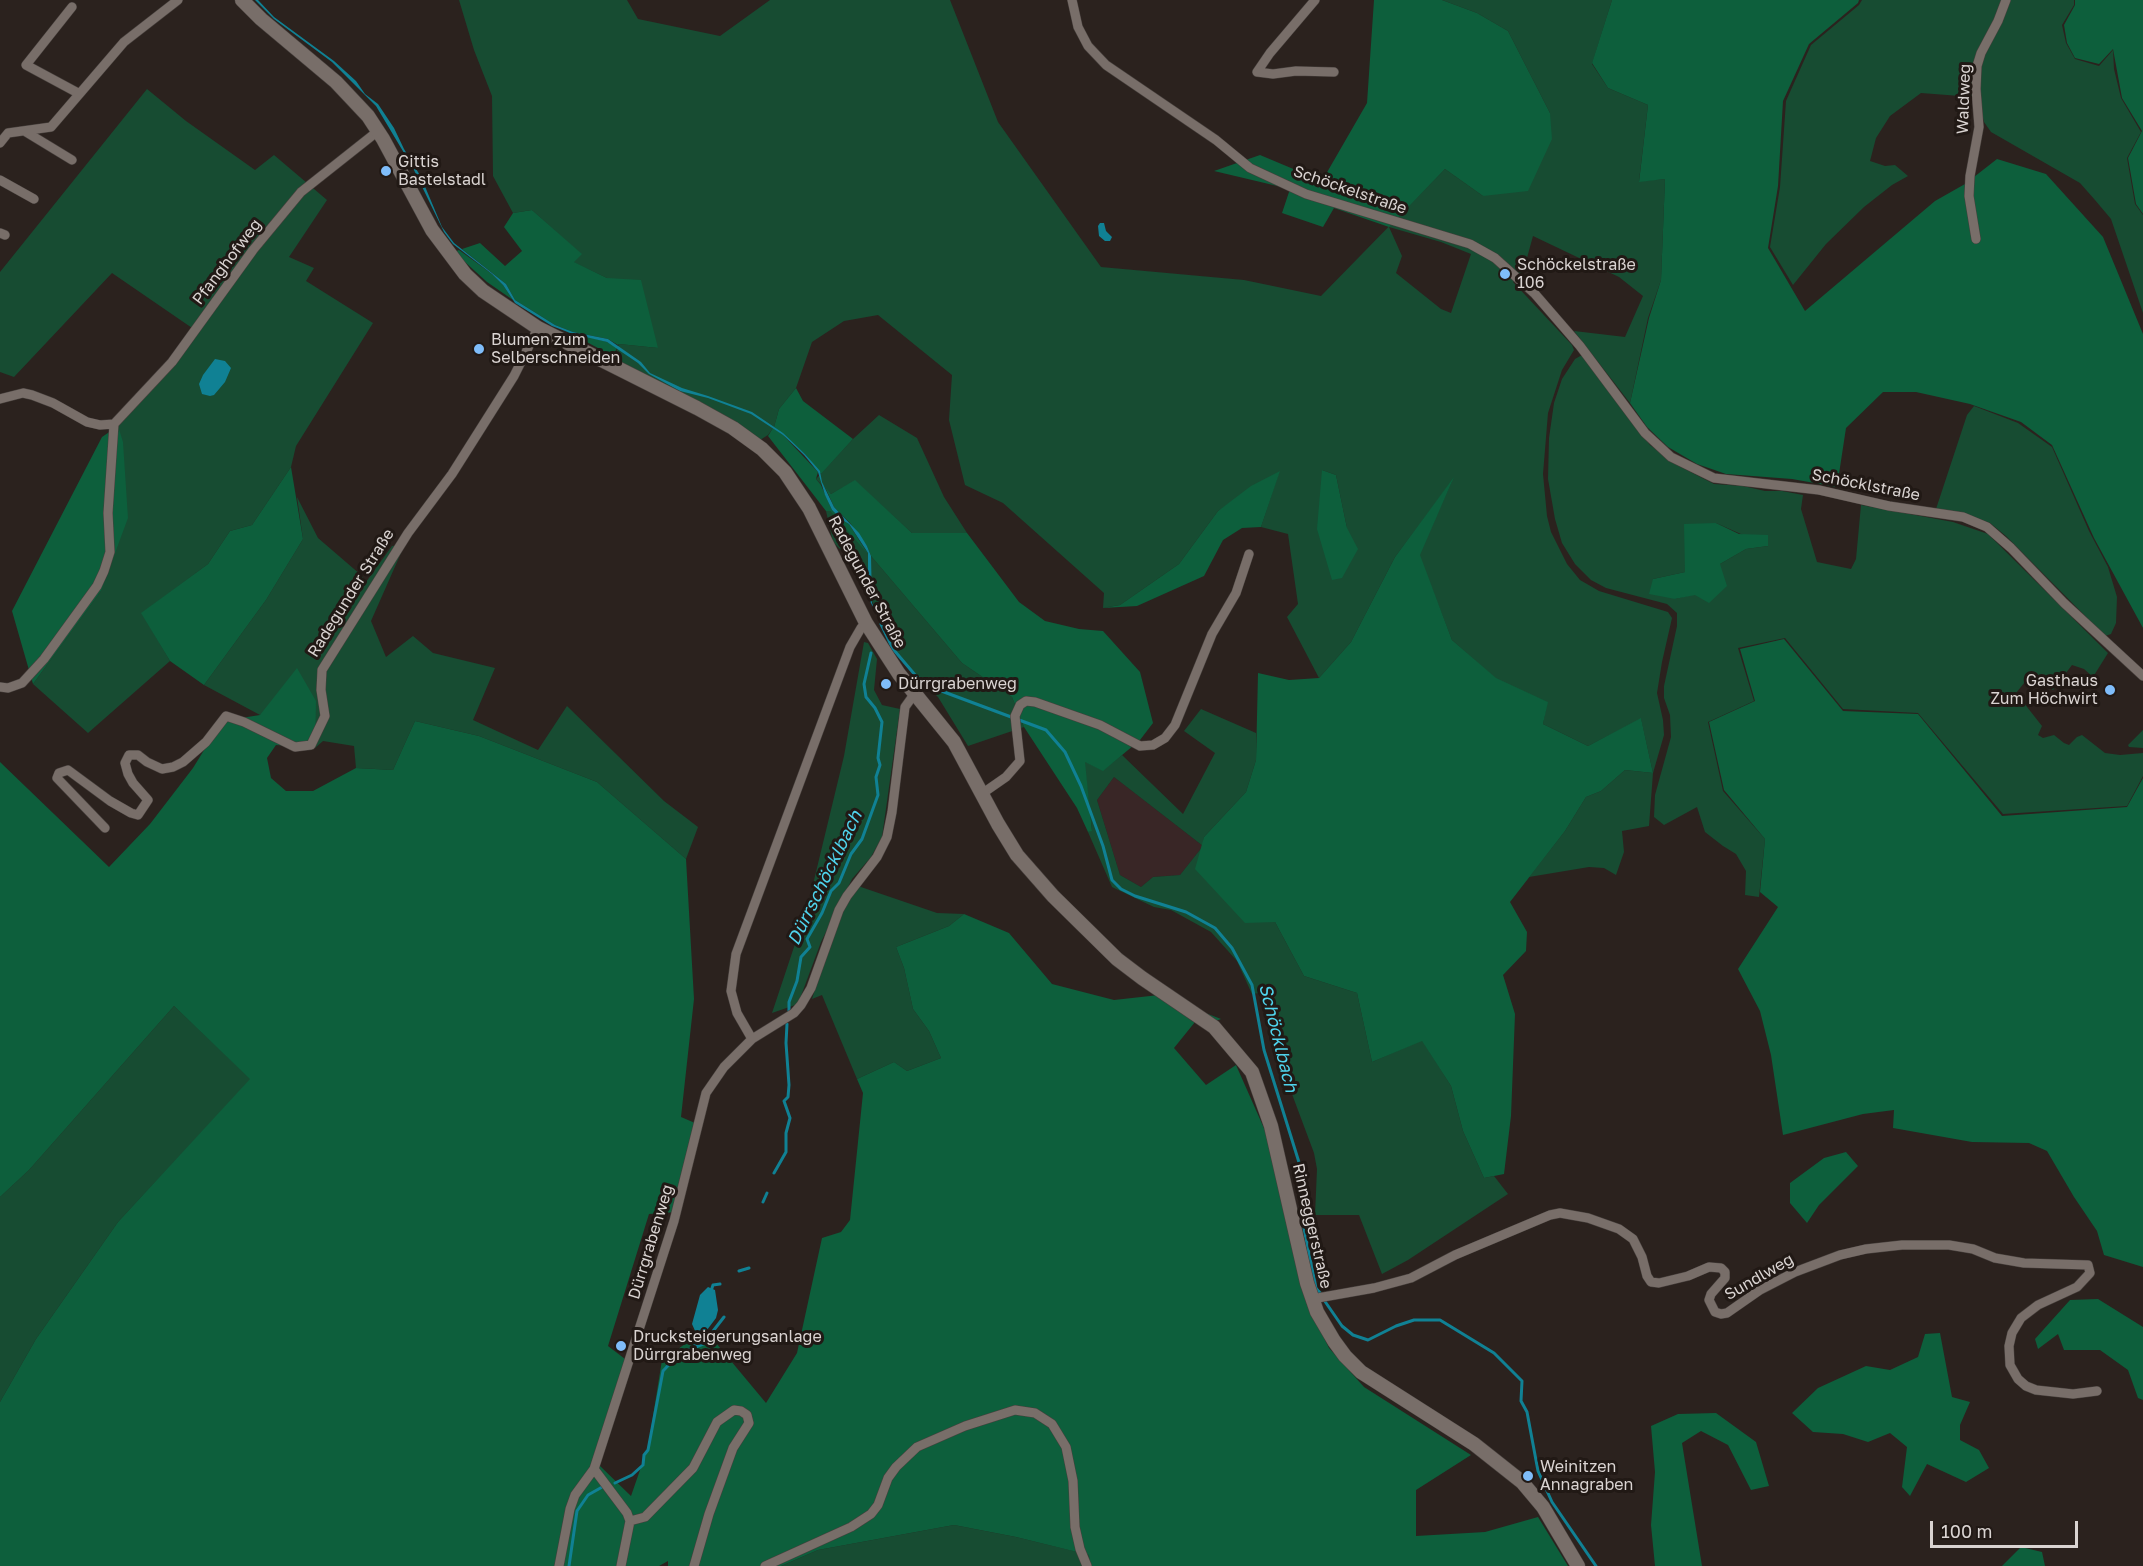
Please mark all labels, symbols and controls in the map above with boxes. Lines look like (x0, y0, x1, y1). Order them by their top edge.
street label: Waldweg (1953, 63, 1975, 135)
place label: Gittis Bastelstadl (398, 152, 486, 190)
street label: Schöckelstraße (1291, 162, 1409, 218)
marker: Gittis Bastelstadl (379, 164, 393, 178)
street label: Pfanghofweg (189, 215, 265, 309)
place label: Schöckelstraße 106 (1517, 255, 1636, 293)
marker: Schöckelstraße 106 (1498, 267, 1512, 281)
place label: Blumen zum Selberschneiden (491, 330, 620, 368)
marker: Blumen zum Selberschneiden (472, 342, 486, 356)
street label: Schöcklstraße (1810, 465, 1922, 505)
street label: Radegunder Straße (824, 512, 910, 652)
street label: Radegunder Straße (304, 525, 398, 661)
place label: Gasthaus Zum Höchwirt (1991, 671, 2098, 709)
place label: Dürrgrabenweg (898, 674, 1017, 694)
marker: Dürrgrabenweg (879, 677, 893, 691)
marker: Gasthaus Zum Höchwirt (2103, 683, 2117, 697)
water label: Dürrschöcklbach (783, 807, 867, 949)
water label: Schöcklbach (1254, 982, 1302, 1094)
street label: Rinneggerstraße (1288, 1162, 1336, 1290)
street label: Dürrgrabenweg (624, 1182, 678, 1302)
street label: Sundlweg (1721, 1250, 1797, 1304)
place label: Drucksteigerungsanlage Dürrgrabenweg (633, 1327, 822, 1365)
marker: Drucksteigerungsanlage Dürrgrabenweg (614, 1339, 628, 1353)
place label: Weinitzen Annagraben (1540, 1457, 1633, 1495)
marker: Weinitzen Annagraben (1521, 1469, 1535, 1483)
scale bar (1933, 1509, 2082, 1547)
text: 100 m (1941, 1520, 1992, 1542)

